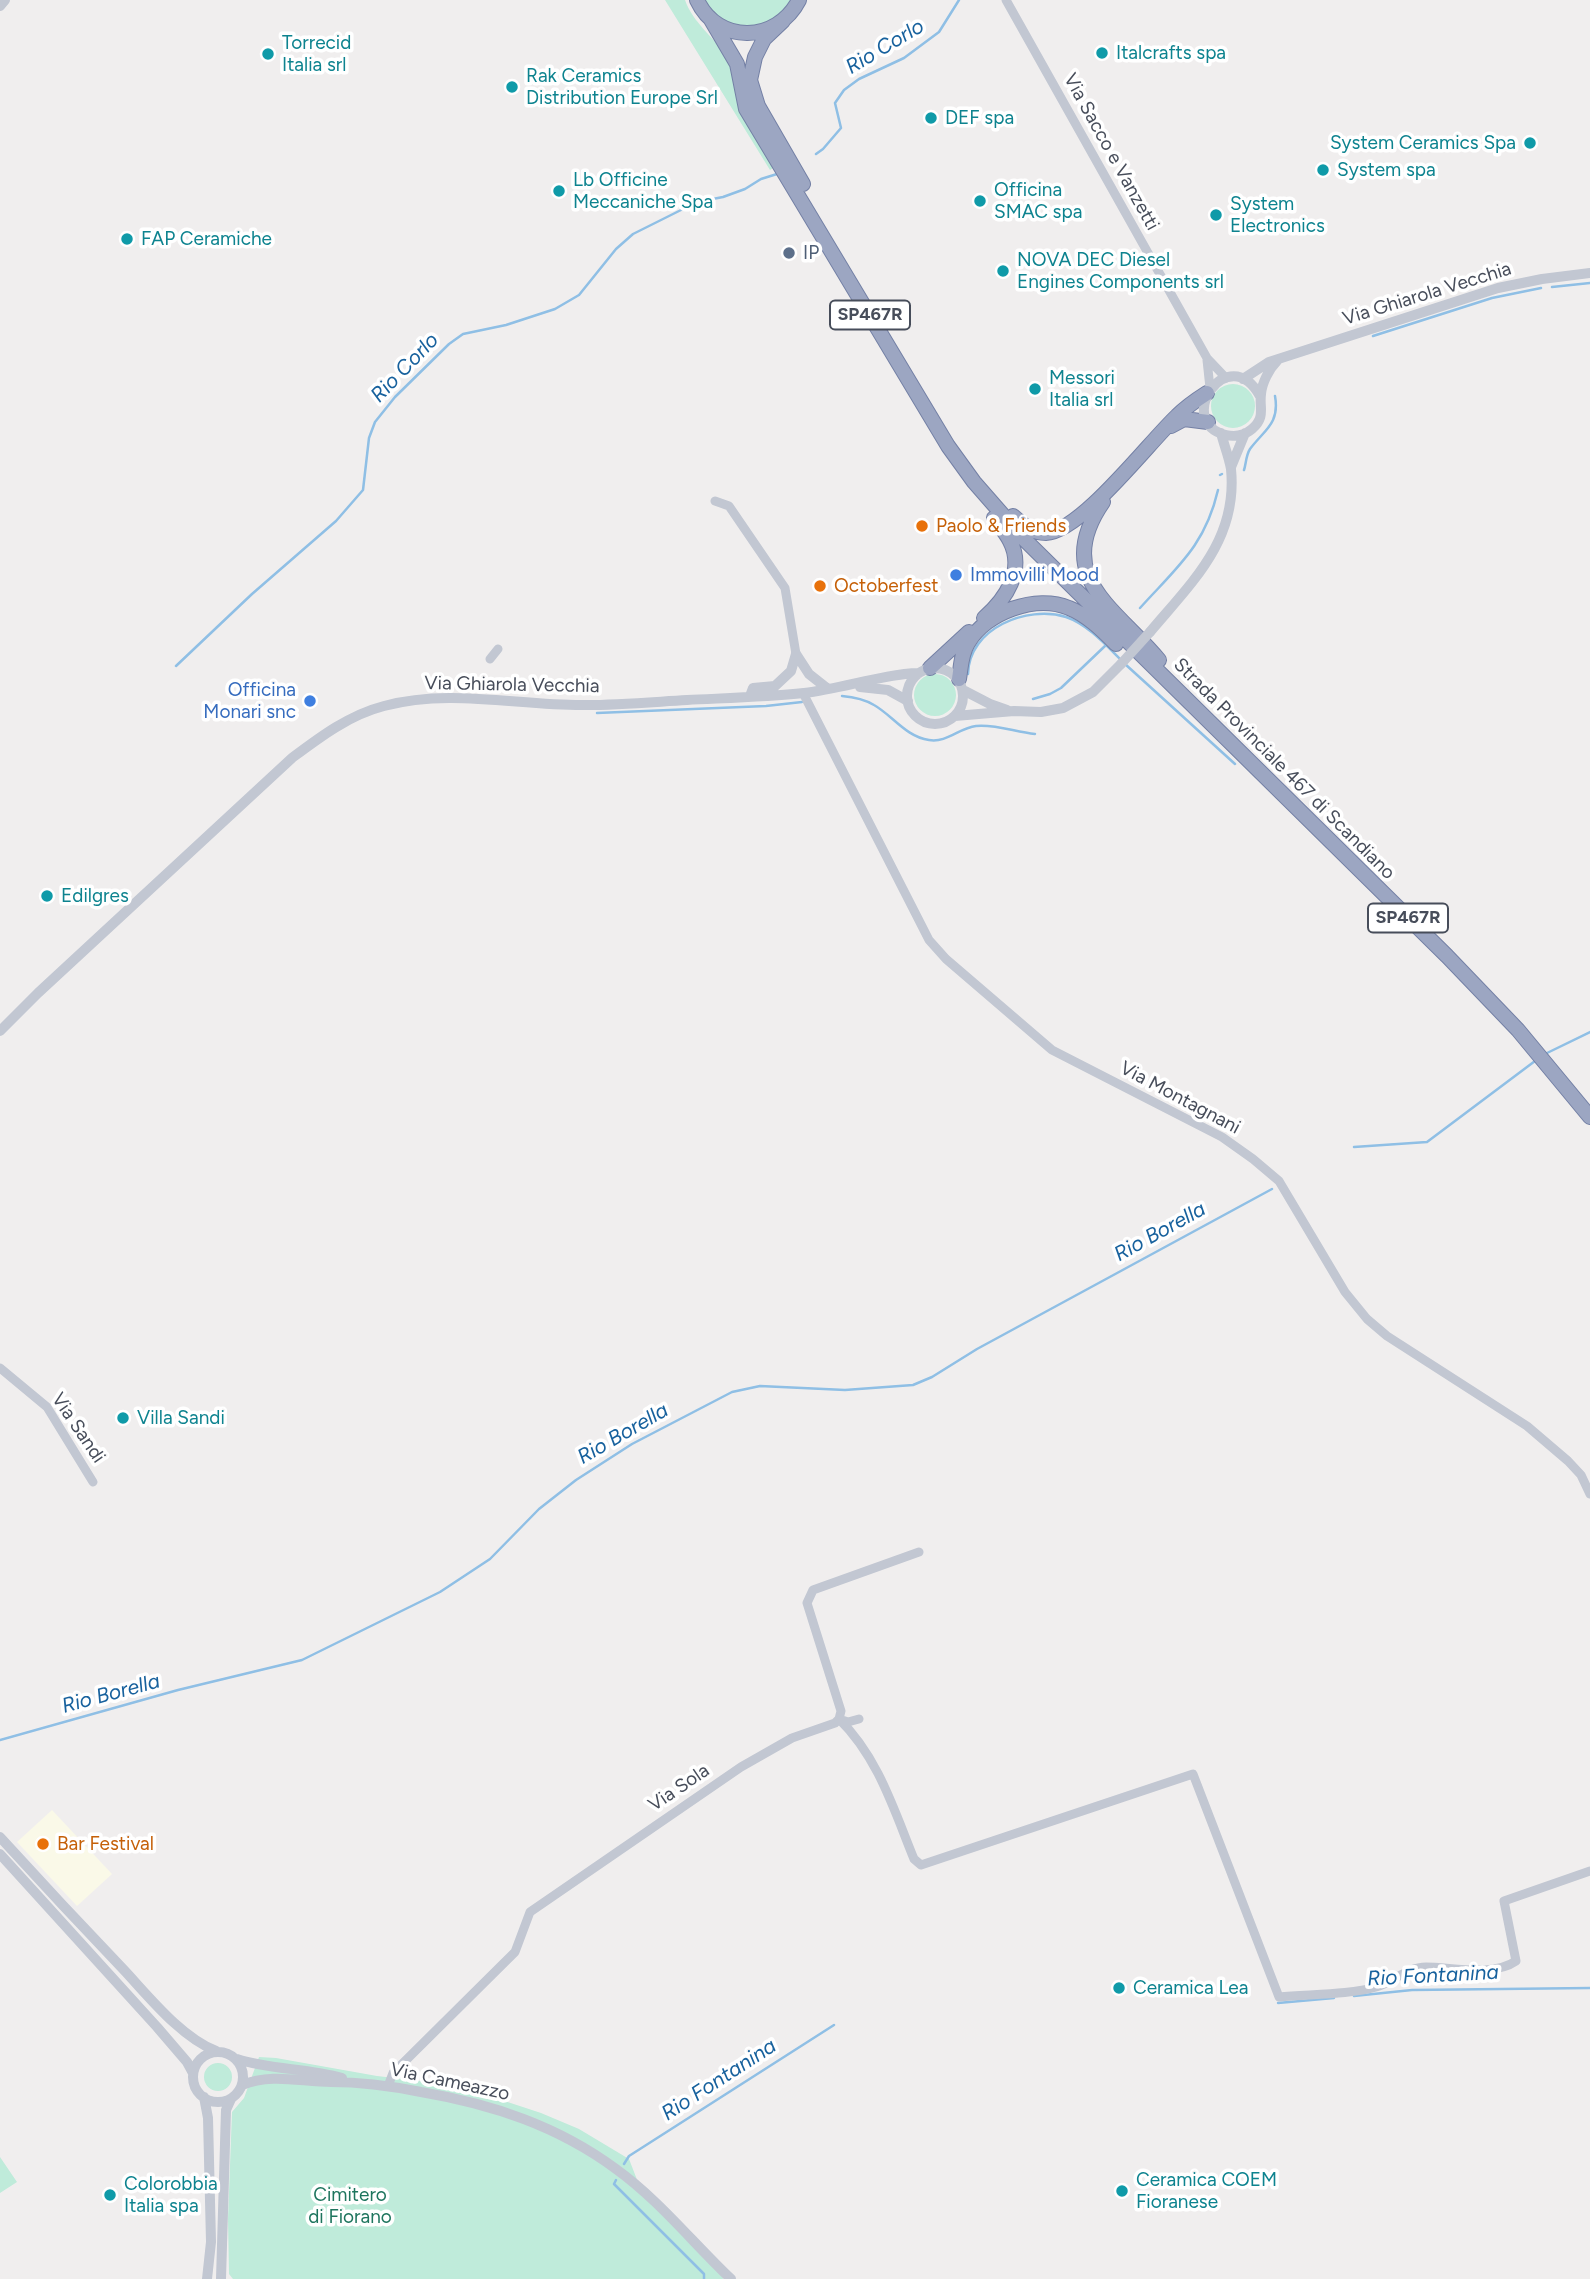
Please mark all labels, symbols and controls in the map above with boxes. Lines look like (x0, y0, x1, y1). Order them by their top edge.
water label: Rio Corlo (841, 14, 929, 80)
place label: Torrecid Italia srl (282, 32, 351, 76)
place label: Italcrafts spa (1116, 42, 1226, 64)
marker: Italcrafts spa (1094, 45, 1110, 61)
marker: Torrecid Italia srl (260, 46, 276, 62)
place label: Rak Ceramics Distribution Europe Srl (526, 65, 718, 109)
street label: Via Sacco e Vanzetti (1058, 70, 1164, 234)
marker: Rak Ceramics Distribution Europe Srl (504, 79, 520, 95)
place label: DEF spa (945, 107, 1014, 129)
marker: DEF spa (923, 110, 939, 126)
place label: System Ceramics Spa (1330, 132, 1516, 154)
marker: System Ceramics Spa (1522, 135, 1538, 151)
place label: System spa (1337, 159, 1436, 181)
marker: System spa (1315, 162, 1331, 178)
place label: Lb Officine Meccaniche Spa (573, 169, 713, 213)
place label: Officina SMAC spa (994, 179, 1082, 223)
marker: Lb Officine Meccaniche Spa (551, 183, 567, 199)
marker: Officina SMAC spa (972, 193, 988, 209)
place label: System Electronics (1230, 193, 1325, 237)
marker: System Electronics (1208, 207, 1224, 223)
place label: FAP Ceramiche (141, 228, 272, 250)
marker: FAP Ceramiche (119, 231, 135, 247)
place label: IP (803, 242, 819, 264)
marker: IP (781, 245, 797, 261)
place label: NOVA DEC Diesel Engines Components srl (1017, 249, 1224, 293)
street label: Via Ghiarola Vecchia (1340, 257, 1514, 331)
marker: NOVA DEC Diesel Engines Components srl (995, 263, 1011, 279)
road number: SP467R (830, 300, 910, 330)
water label: Rio Corlo (366, 328, 444, 408)
place label: Messori Italia srl (1049, 367, 1115, 411)
marker: Messori Italia srl (1027, 381, 1043, 397)
place label: Paolo & Friends (936, 515, 1066, 537)
marker: Paolo & Friends (914, 518, 930, 534)
place label: Immovilli Mood (970, 564, 1099, 586)
marker: Immovilli Mood (948, 567, 964, 583)
place label: Octoberfest (834, 575, 938, 597)
marker: Octoberfest (812, 578, 828, 594)
street label: Strada Provinciale 467 di Scandiano (1169, 654, 1399, 884)
street label: Via Ghiarola Vecchia (424, 672, 600, 698)
place label: Officina Monari snc (203, 679, 296, 723)
marker: Officina Monari snc (302, 693, 318, 709)
place label: Edilgres (61, 885, 129, 907)
marker: Edilgres (39, 888, 55, 904)
road number: SP467R (1368, 903, 1448, 932)
street label: Via Montagnani (1116, 1057, 1244, 1139)
water label: Rio Borella (1110, 1197, 1210, 1267)
street label: Via Sandi (46, 1389, 110, 1467)
water label: Rio Borella (573, 1398, 673, 1470)
place label: Villa Sandi (137, 1407, 225, 1429)
marker: Villa Sandi (115, 1410, 131, 1426)
water label: Rio Borella (59, 1669, 163, 1719)
street label: Via Sola (644, 1759, 714, 1817)
place label: Bar Festival (57, 1833, 154, 1855)
marker: Bar Festival (35, 1836, 51, 1852)
water label: Rio Fontanina (1367, 1960, 1499, 1992)
place label: Ceramica Lea (1133, 1977, 1248, 1999)
marker: Ceramica Lea (1111, 1980, 1127, 1996)
water label: Rio Fontanina (657, 2034, 781, 2126)
street label: Via Cameazzo (388, 2058, 512, 2106)
place label: Ceramica COEM Fioranese (1136, 2169, 1277, 2213)
place label: Colorobbia Italia spa (124, 2173, 218, 2217)
marker: Ceramica COEM Fioranese (1114, 2183, 1130, 2199)
park label: Cimitero di Fiorano (308, 2184, 392, 2228)
marker: Colorobbia Italia spa (102, 2187, 118, 2203)

